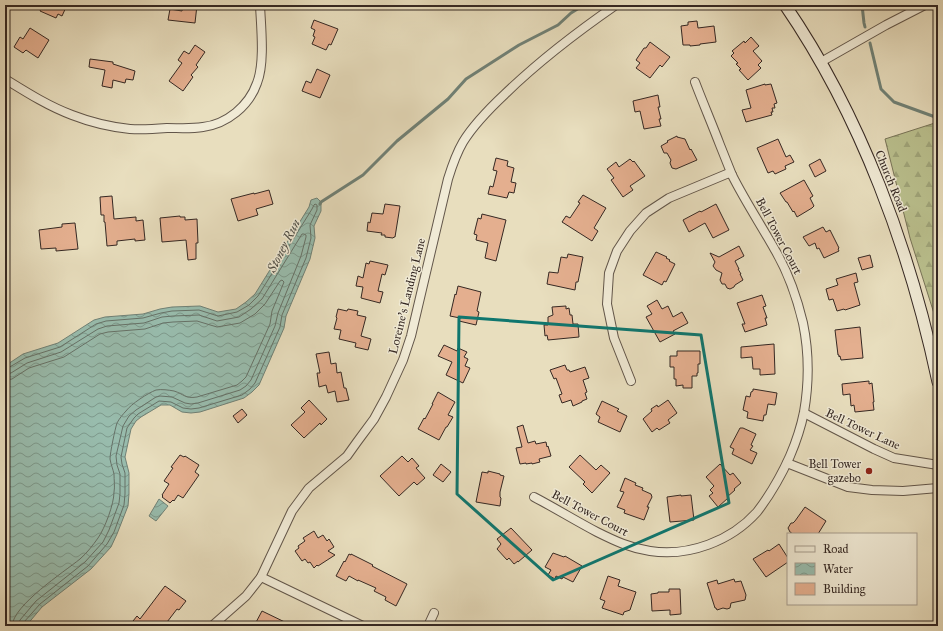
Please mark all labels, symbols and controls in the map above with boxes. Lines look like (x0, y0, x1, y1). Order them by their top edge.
street label: Church Road (872, 148, 910, 214)
street label: Bell Tower Court (753, 195, 805, 277)
water label: Stoney Run (263, 216, 304, 276)
street label: Loreine's Landing Lane (386, 237, 429, 356)
street label: Bell Tower Lane (824, 406, 902, 452)
place label: Bell Tower gazebo (808, 457, 861, 486)
marker: Bell Tower gazebo (864, 466, 874, 476)
street label: Bell Tower Court (549, 487, 631, 539)
legend (787, 533, 917, 605)
text: Road (823, 542, 849, 556)
text: Water (823, 562, 853, 576)
text: Building (823, 582, 866, 597)

